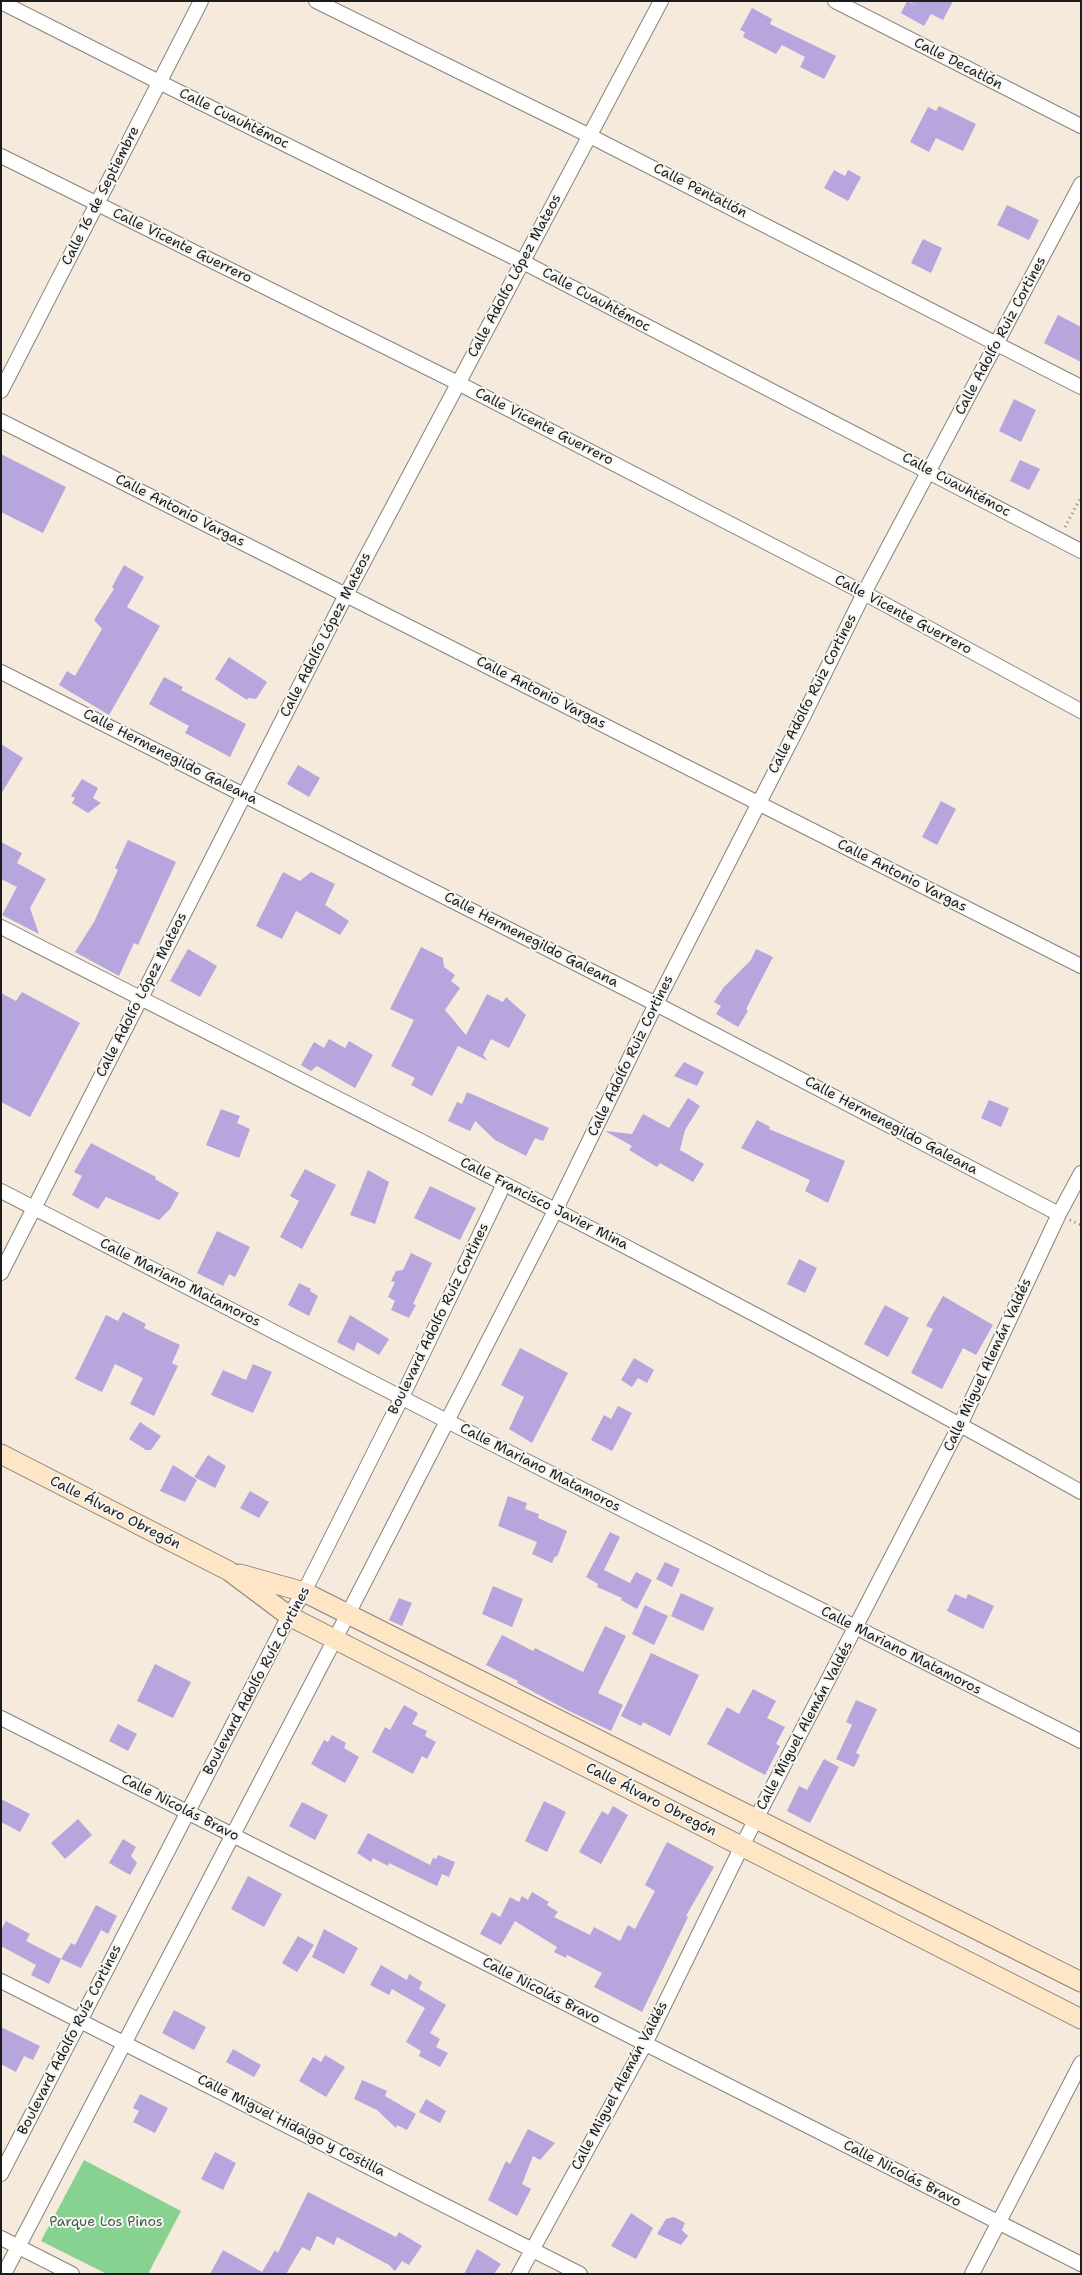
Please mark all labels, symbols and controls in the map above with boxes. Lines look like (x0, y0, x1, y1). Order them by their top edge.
street label: Calle Decatlón (911, 34, 1005, 94)
street label: Calle Cuauhtémoc (176, 85, 292, 153)
street label: Calle 16 de Septiembre (59, 124, 143, 268)
street label: Calle Pentatlón (650, 160, 750, 222)
street label: Calle Adolfo López Mateos (465, 191, 565, 361)
street label: Calle Vicente Guerrero (110, 205, 254, 287)
street label: Calle Adolfo Ruiz Cortines (952, 254, 1050, 418)
street label: Calle Cuauhtémoc (539, 264, 653, 336)
street label: Calle Vicente Guerrero (472, 385, 616, 469)
street label: Calle Cuauhtémoc (899, 449, 1013, 521)
street label: Calle Antonio Vargas (112, 471, 248, 551)
street label: Calle Adolfo López Mateos (277, 550, 375, 720)
street label: Calle Vicente Guerrero (832, 572, 974, 658)
street label: Calle Adolfo Ruiz Cortines (765, 611, 861, 777)
street label: Calle Antonio Vargas (473, 653, 609, 733)
street label: Calle Hermenegildo Galeana (80, 706, 260, 808)
street label: Calle Antonio Vargas (834, 836, 970, 916)
street label: Calle Hermenegildo Galeana (441, 889, 621, 991)
street label: Calle Adolfo López Mateos (93, 910, 191, 1080)
street label: Calle Adolfo Ruiz Cortines (585, 973, 677, 1139)
street label: Calle Hermenegildo Galeana (802, 1073, 980, 1179)
street label: Calle Francisco Javier Mina (457, 1154, 631, 1254)
street label: Boulevard Adolfo Ruíz Cortines (385, 1220, 493, 1418)
street label: Calle Mariano Matamoros (97, 1235, 263, 1331)
street label: Calle Miguel Alemán Valdés (940, 1276, 1036, 1454)
street label: Calle Mariano Matamoros (457, 1420, 623, 1516)
street label: Calle Álvaro Obregón (47, 1473, 183, 1553)
street label: Boulevard Adolfo Ruíz Cortines (200, 1584, 314, 1778)
street label: Calle Mariano Matamoros (818, 1603, 984, 1699)
street label: Calle Miguel Alemán Valdés (753, 1639, 857, 1813)
street label: Calle Álvaro Obregón (583, 1760, 719, 1840)
street label: Calle Nicolás Bravo (118, 1771, 242, 1845)
street label: Boulevard Adolfo Ruíz Cortines (15, 1942, 125, 2138)
street label: Calle Nicolás Bravo (479, 1954, 603, 2028)
street label: Calle Miguel Alemán Valdés (568, 1999, 672, 2173)
street label: Calle Miguel Hidalgo y Costilla (194, 2071, 388, 2181)
street label: Calle Nicolás Bravo (840, 2137, 964, 2211)
park label: Parque Los Pinos (49, 2214, 163, 2230)

